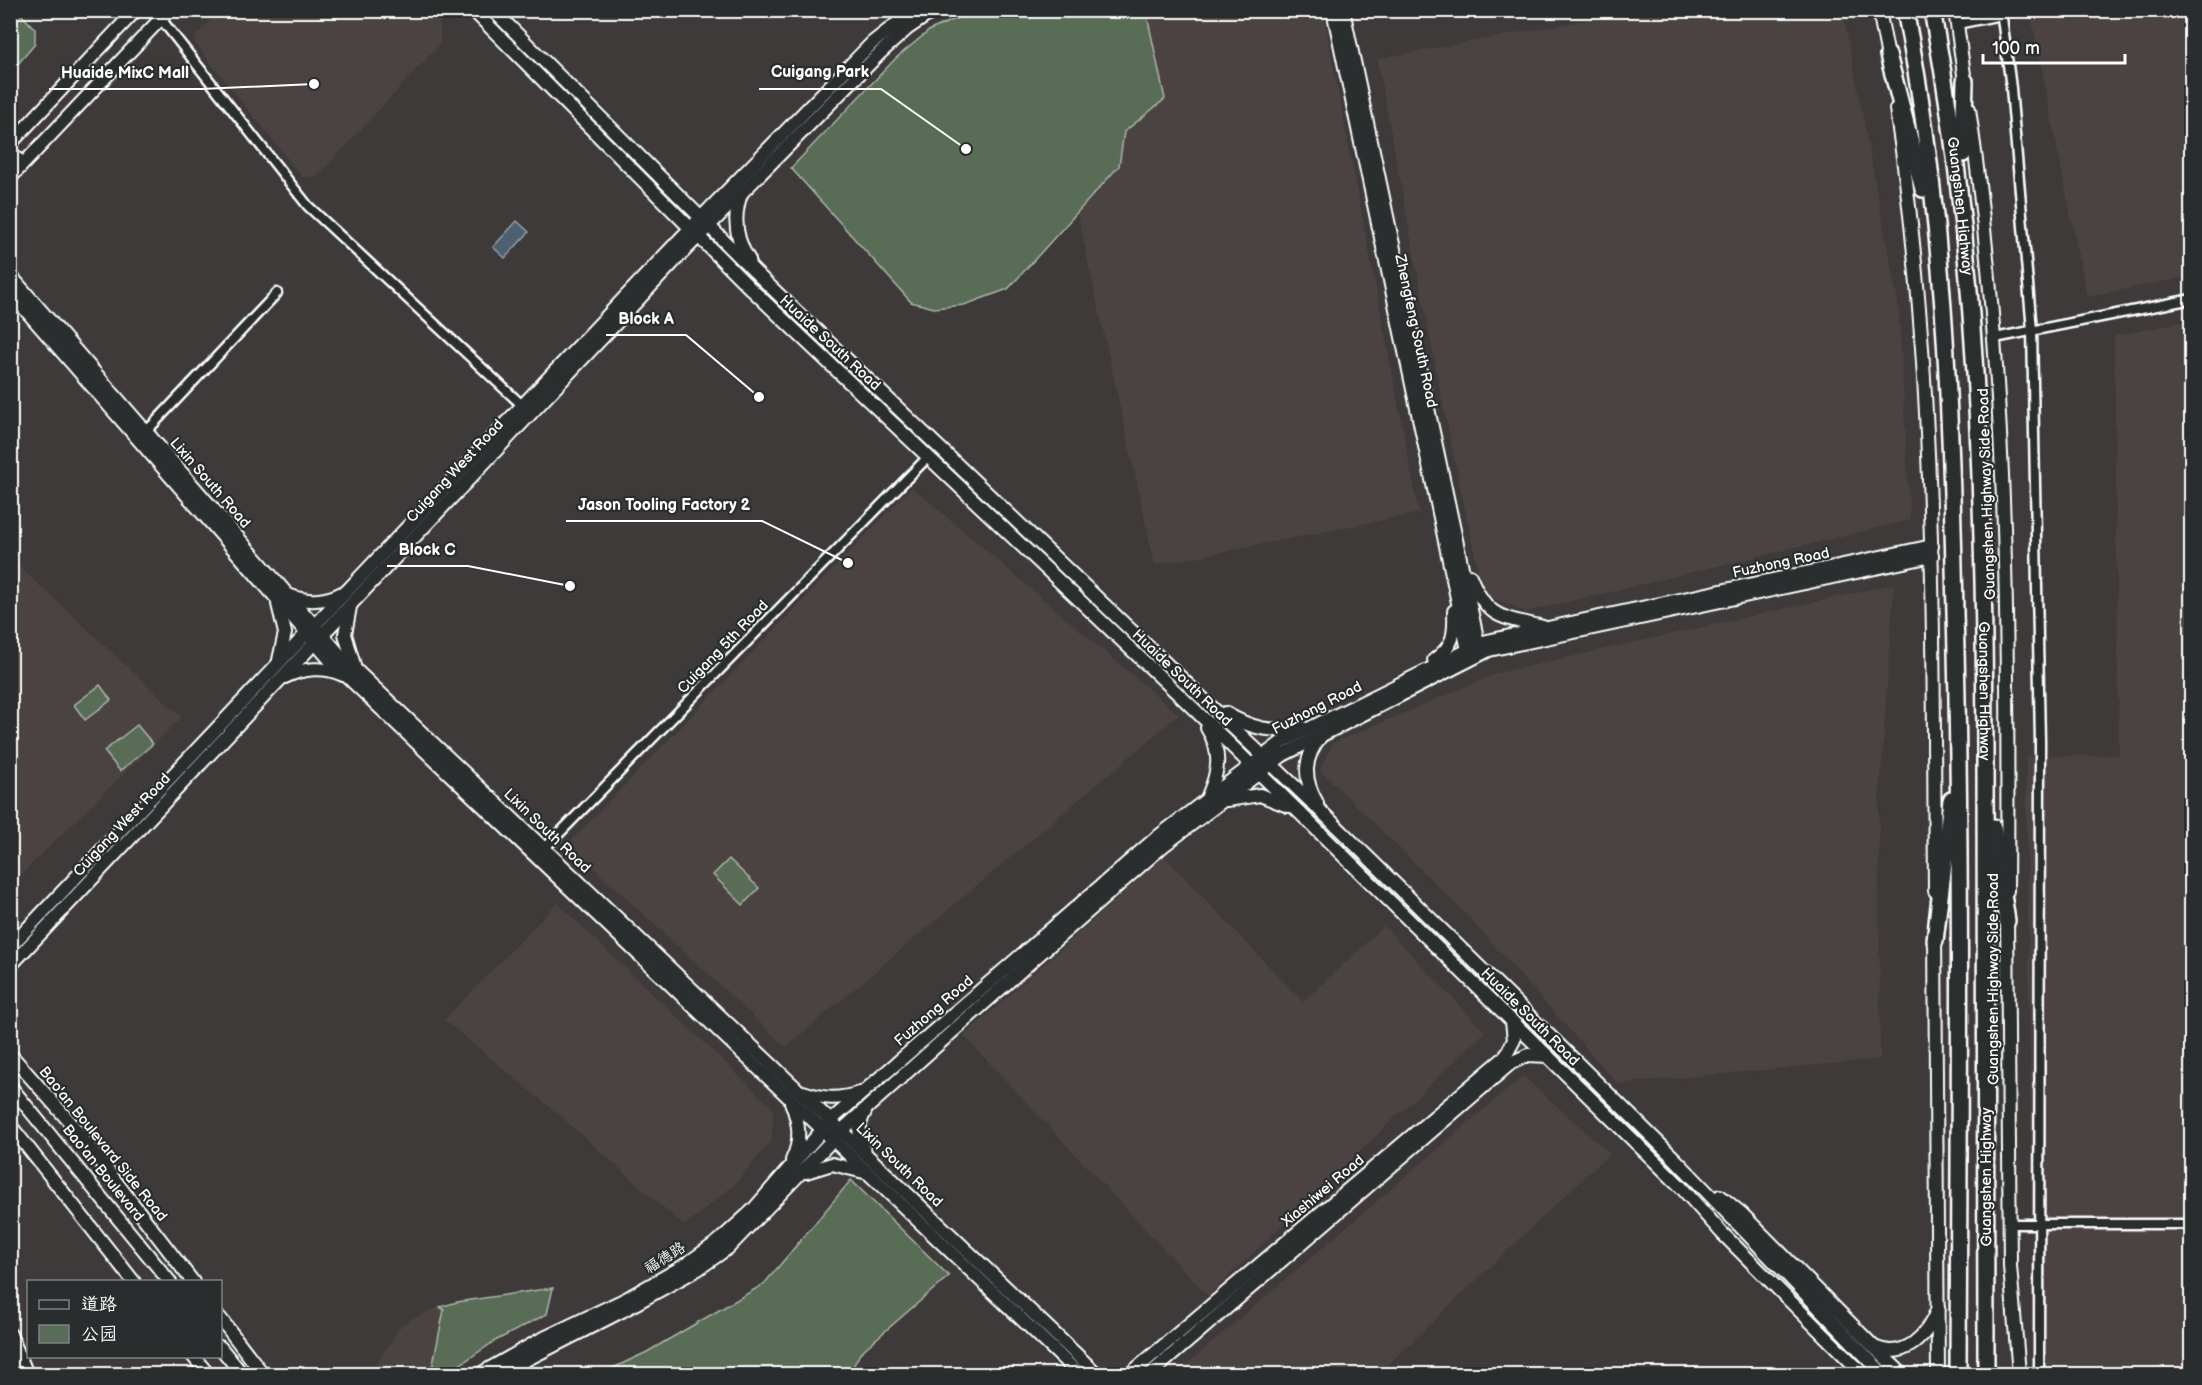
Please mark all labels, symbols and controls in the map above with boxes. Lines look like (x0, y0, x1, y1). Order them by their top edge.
scale bar (1983, 27, 2126, 65)
text: 100 m (1992, 38, 2040, 59)
callout: Huaide MixC Mall (49, 55, 201, 89)
callout: Cuigang Park (759, 55, 881, 89)
text: Cuigang Park (771, 63, 870, 82)
text: Huaide MixC Mall (61, 64, 189, 83)
street label: Guangshen Highway (1943, 136, 1977, 276)
street label: Zhengfeng South Road (1390, 252, 1442, 409)
street label: Huaide South Road (775, 291, 885, 395)
callout: Block A (606, 301, 686, 335)
text: Block A (618, 310, 674, 329)
street label: Guangshen Highway Side Road (1974, 388, 2000, 600)
street label: Cuigang West Road (402, 415, 508, 527)
street label: Lixin South Road (165, 434, 255, 532)
callout: Jason Tooling Factory 2 (566, 487, 762, 521)
text: Jason Tooling Factory 2 (578, 496, 750, 515)
callout: Block C (387, 532, 468, 566)
text: Block C (398, 541, 456, 560)
street label: Fuzhong Road (1731, 543, 1831, 583)
street label: Cuigang 5th Road (674, 596, 772, 698)
street label: Guangshen Highway (1974, 621, 1995, 761)
street label: Huaide South Road (1128, 625, 1236, 731)
street label: Fuzhong Road (1269, 677, 1365, 739)
street label: Cuigang West Road (69, 769, 175, 881)
street label: Lixin South Road (499, 785, 595, 877)
street label: Guangshen Highway Side Road (1984, 873, 2003, 1085)
street label: Huaide South Road (1477, 964, 1583, 1070)
street label: Fuzhong Road (891, 971, 977, 1051)
street label: Bao'an Boulevard Side Road (35, 1063, 171, 1225)
street label: Guangshen Highway (1977, 1107, 1996, 1246)
street label: Lixin South Road (851, 1119, 947, 1211)
street label: Bao'an Boulevard (58, 1121, 148, 1225)
street label: Xiashiwei Road (1277, 1151, 1368, 1232)
street label: 福德路 (641, 1238, 689, 1278)
legend (27, 1280, 222, 1358)
text: 道路 (81, 1294, 117, 1315)
text: 公园 (81, 1324, 117, 1345)

